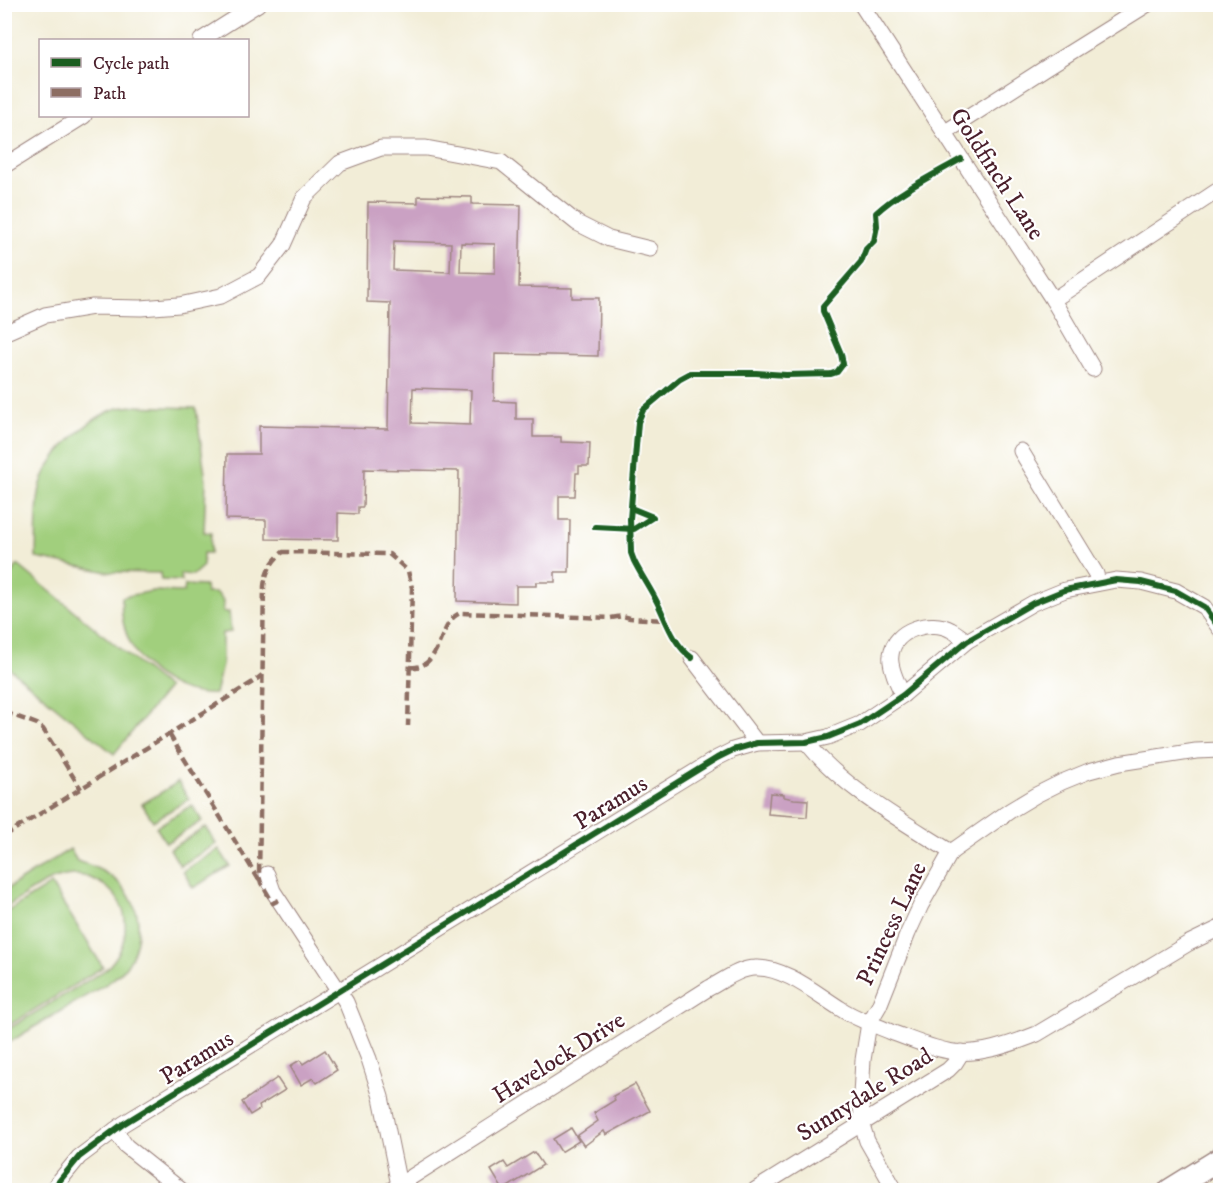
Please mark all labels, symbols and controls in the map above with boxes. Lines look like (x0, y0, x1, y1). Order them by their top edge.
legend (39, 39, 249, 117)
text: Cycle path (93, 53, 170, 75)
text: Path (93, 83, 127, 105)
street label: Goldfinch Lane (943, 102, 1051, 246)
street label: Paramus (569, 769, 653, 837)
street label: Princess Lane (850, 857, 934, 991)
street label: Havelock Drive (487, 1005, 631, 1111)
street label: Paramus (155, 1024, 239, 1092)
street label: Sunnydale Road (792, 1041, 938, 1149)

